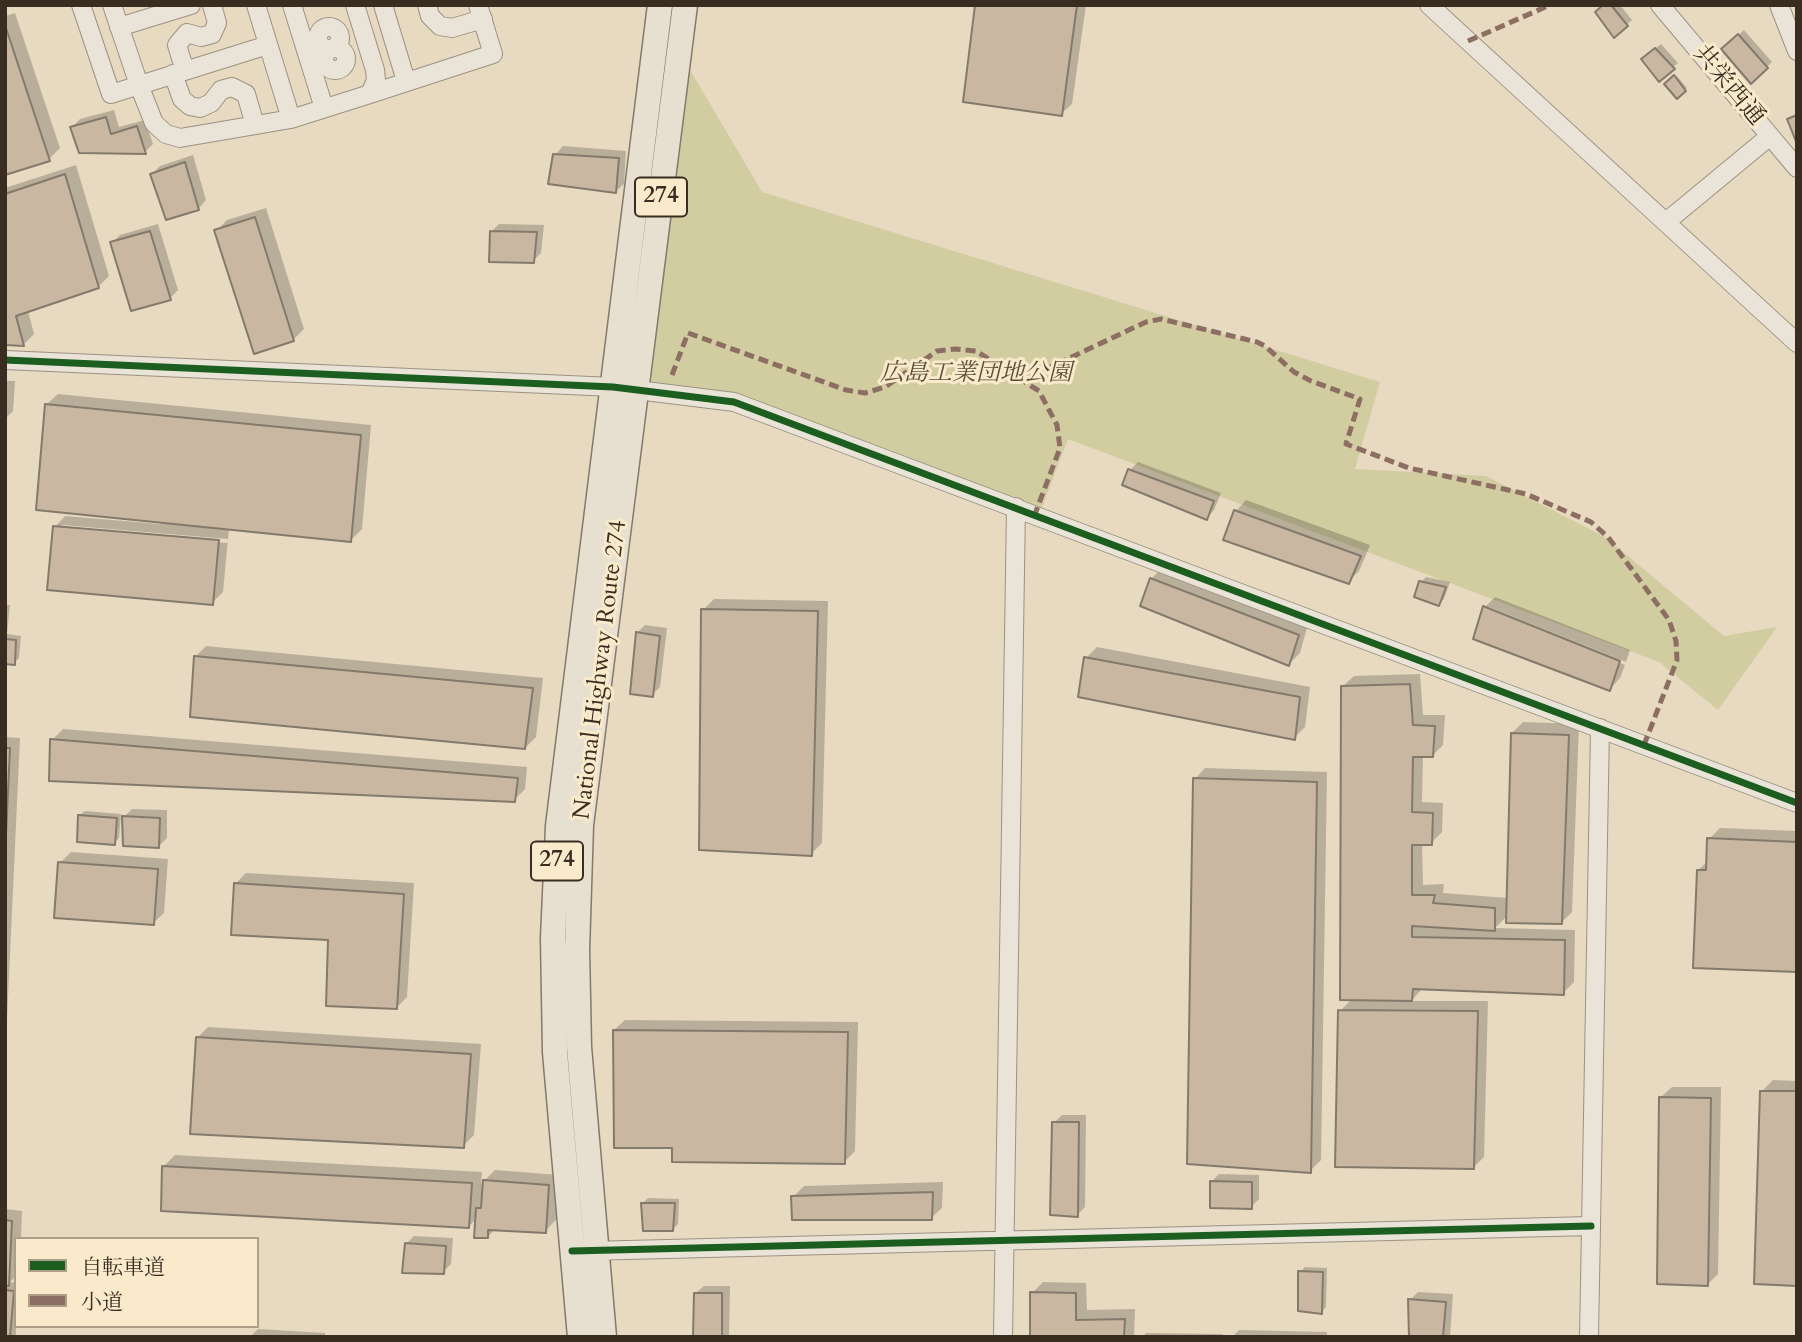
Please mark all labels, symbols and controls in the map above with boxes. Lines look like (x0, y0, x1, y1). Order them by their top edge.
street label: 共栄西通 (1686, 40, 1770, 132)
road number: 274 (635, 178, 687, 216)
park label: 広島工業団地公園 (880, 360, 1072, 388)
street label: National Highway Route 274 (568, 519, 634, 821)
road number: 274 (531, 842, 583, 880)
legend (14, 1237, 259, 1328)
text: 自転車道 (81, 1253, 165, 1282)
text: 小道 (81, 1288, 123, 1317)

